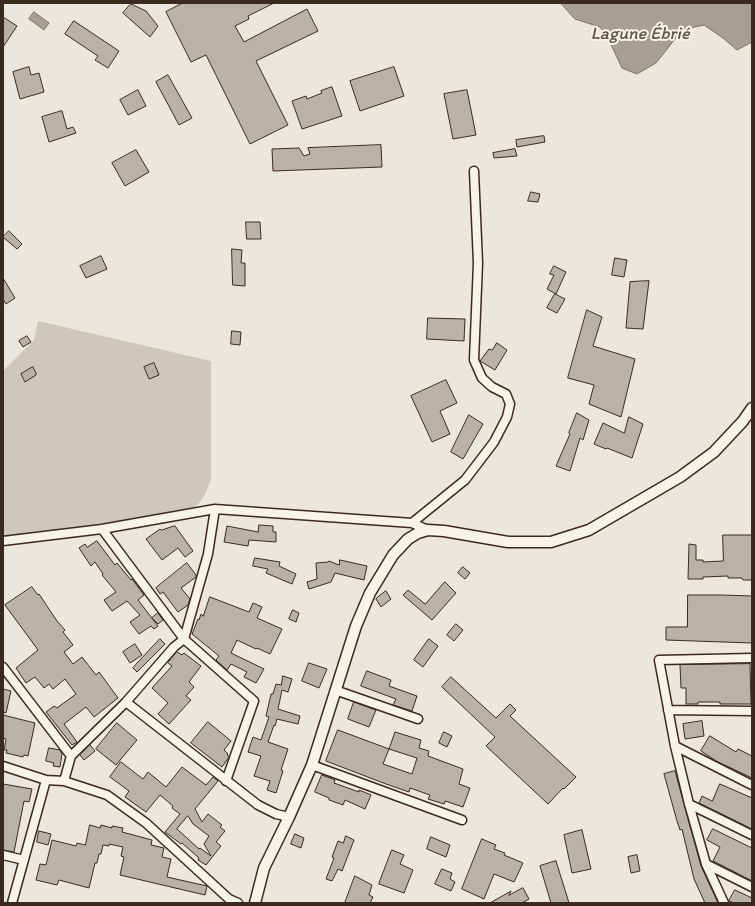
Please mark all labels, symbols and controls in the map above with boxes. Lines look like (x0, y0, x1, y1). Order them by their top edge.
water label: Lagune Ébrié (590, 23, 690, 45)

